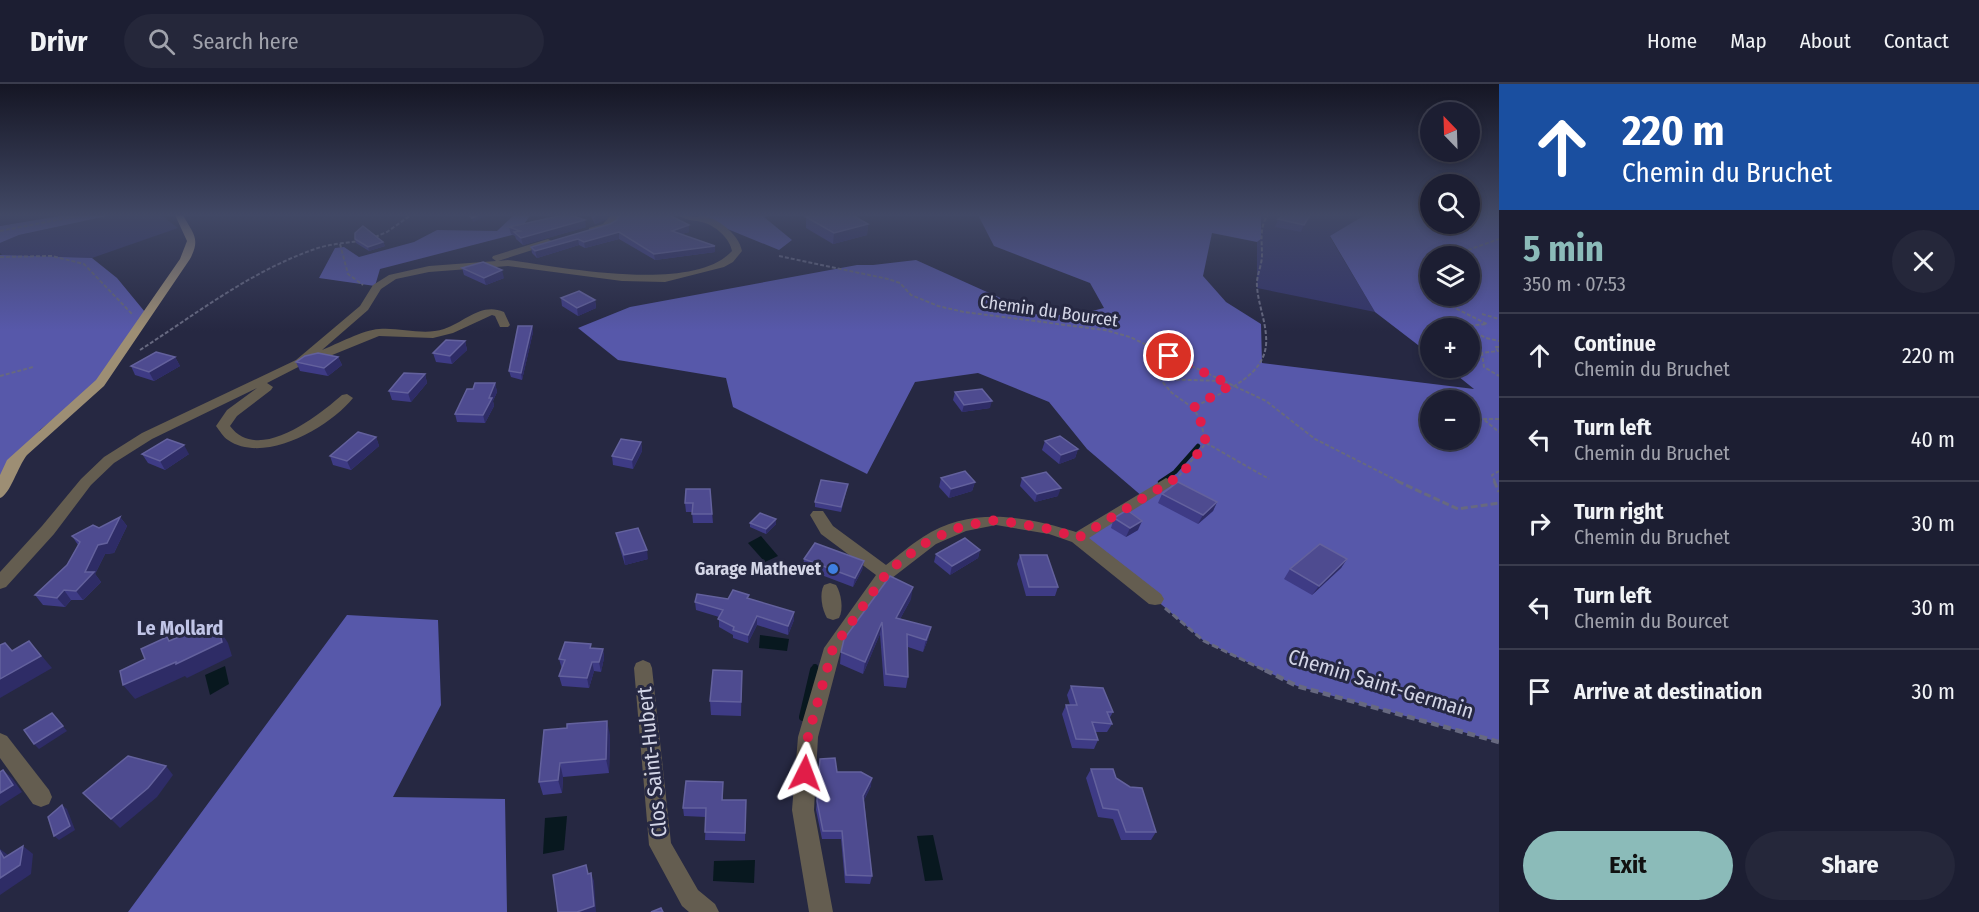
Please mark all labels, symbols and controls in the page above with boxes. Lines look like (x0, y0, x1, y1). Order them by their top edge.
search box (124, 14, 544, 68)
text: Drivr (30, 25, 88, 58)
icon: search (145, 25, 178, 58)
text: Search here (193, 28, 299, 55)
text: Home (1647, 28, 1697, 54)
text: Map (1730, 28, 1767, 54)
text: About (1800, 28, 1851, 54)
text: Contact (1884, 28, 1949, 54)
north arrow (1420, 102, 1480, 162)
map controls (1420, 102, 1480, 450)
text: 220 m (1622, 106, 1725, 156)
icon: ahead (1523, 108, 1601, 186)
text: Chemin du Bruchet (1622, 157, 1832, 189)
button: search (1420, 174, 1480, 234)
text: 5 min (1523, 227, 1604, 271)
button: close (1892, 230, 1955, 293)
button: layers (1420, 246, 1480, 306)
text: 350 m · 07:53 (1523, 272, 1626, 296)
street label: Chemin du Bourcet (978, 290, 1120, 332)
button: + (1420, 318, 1480, 378)
pin (1143, 330, 1194, 381)
text: Continue (1574, 330, 1656, 357)
icon: arrive (1152, 339, 1185, 372)
icon: ahead (1523, 339, 1556, 372)
text: 220 m (1902, 342, 1955, 369)
text: Chemin du Bruchet (1574, 357, 1730, 381)
button: − (1420, 390, 1480, 450)
text: Turn left (1574, 414, 1652, 441)
icon: left (1523, 423, 1556, 456)
text: 40 m (1911, 426, 1955, 453)
text: Chemin du Bruchet (1574, 441, 1730, 465)
text: Turn right (1574, 498, 1663, 525)
icon: right (1523, 507, 1556, 540)
text: 30 m (1912, 510, 1955, 537)
text: Chemin du Bruchet (1574, 525, 1730, 549)
place label: Garage Mathevet (695, 558, 822, 580)
marker: Garage Mathevet (826, 562, 840, 576)
text: Turn left (1574, 582, 1652, 609)
icon: left (1523, 591, 1556, 624)
text: 30 m (1912, 594, 1955, 621)
text: Chemin du Bourcet (1574, 609, 1729, 633)
district label: Le Mollard (137, 616, 223, 640)
street label: Chemin Saint-Germain (1285, 643, 1477, 725)
icon: arrive (1523, 675, 1556, 708)
text: Arrive at destination (1574, 678, 1762, 705)
text: 30 m (1912, 678, 1955, 705)
street label: Clos Saint-Hubert (631, 685, 673, 839)
position arrow (773, 741, 837, 805)
button: Exit (1523, 831, 1733, 900)
button: Share (1745, 831, 1955, 900)

